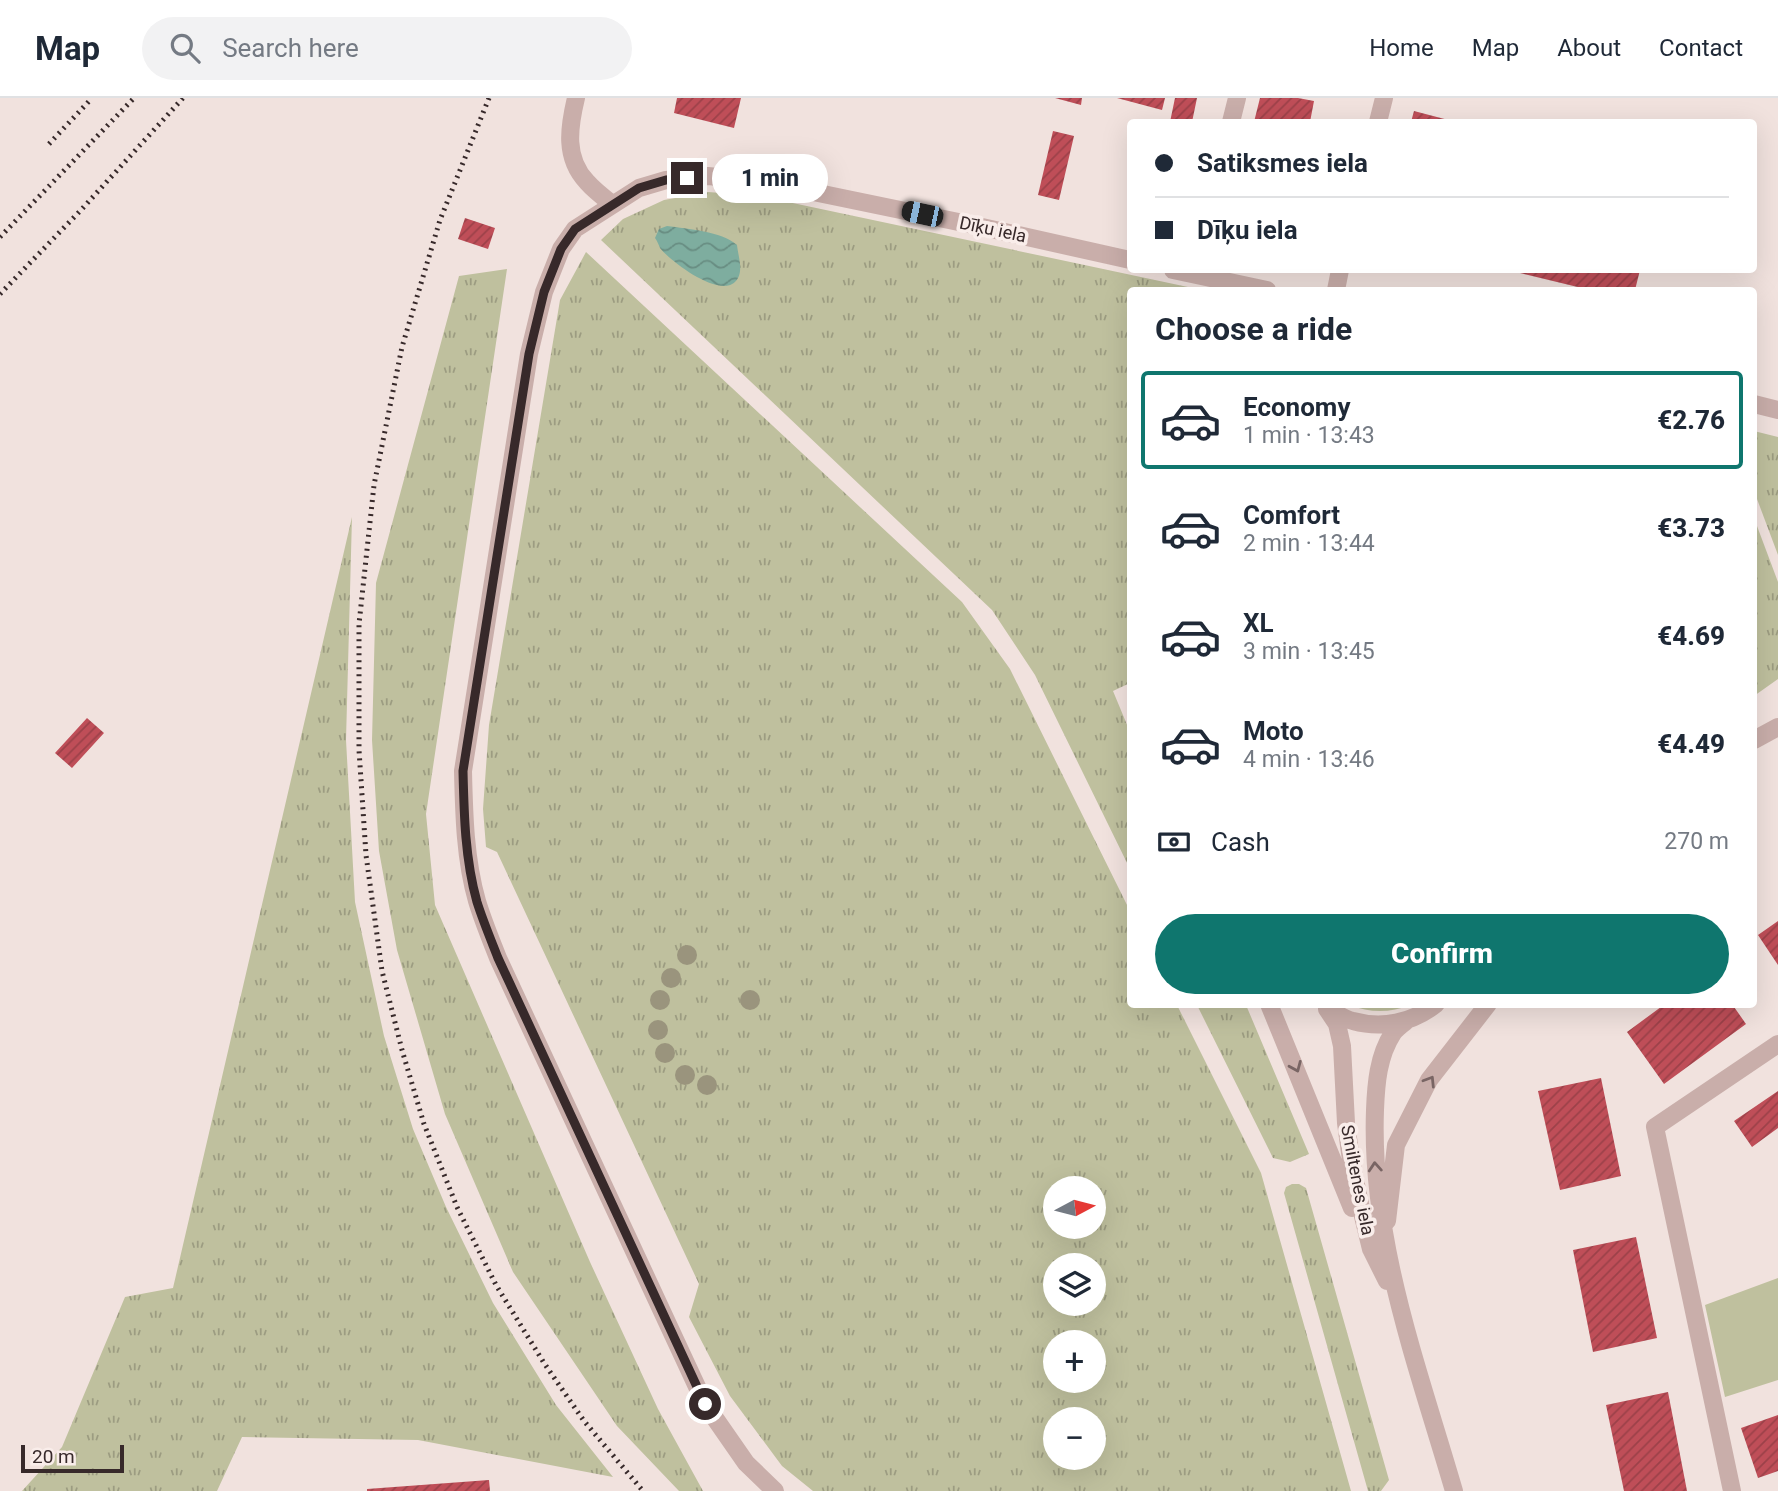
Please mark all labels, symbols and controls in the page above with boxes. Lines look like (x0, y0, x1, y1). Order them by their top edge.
search box (142, 17, 632, 80)
text: Map (35, 29, 100, 68)
icon: search (166, 29, 204, 67)
text: Search here (222, 33, 359, 63)
text: Home (1369, 34, 1434, 62)
text: Map (1472, 34, 1519, 62)
text: About (1557, 34, 1621, 62)
text: Contact (1659, 34, 1743, 62)
text: Satiksmes iela (1197, 148, 1368, 178)
callout: 1 min (712, 154, 827, 202)
route end (671, 162, 703, 194)
text: 1 min (741, 165, 799, 192)
car (900, 199, 945, 229)
street label: Dīķu iela (957, 212, 1028, 247)
text: Dīķu iela (1197, 215, 1298, 245)
text: Choose a ride (1155, 310, 1352, 348)
icon: car (1159, 389, 1222, 452)
text: Economy (1243, 392, 1350, 422)
text: €2.76 (1657, 405, 1725, 435)
text: 1 min · 13:43 (1243, 422, 1375, 449)
icon: car (1159, 497, 1222, 560)
text: Comfort (1243, 500, 1340, 530)
text: €3.73 (1657, 513, 1725, 543)
text: 2 min · 13:44 (1243, 530, 1375, 557)
icon: car (1159, 605, 1222, 668)
text: XL (1243, 608, 1274, 638)
text: €4.69 (1657, 621, 1725, 651)
text: 3 min · 13:45 (1243, 638, 1375, 665)
icon: car (1159, 713, 1222, 776)
text: Moto (1243, 716, 1304, 746)
text: €4.49 (1657, 729, 1725, 759)
text: 4 min · 13:46 (1243, 746, 1375, 773)
icon: cash (1155, 823, 1193, 861)
text: Cash (1211, 827, 1270, 857)
text: 270 m (1664, 828, 1729, 855)
button: Confirm (1155, 914, 1729, 994)
one-way arrow (1287, 1061, 1301, 1073)
one-way arrow (1422, 1076, 1434, 1089)
street label: Smiltenes iela (1337, 1123, 1379, 1237)
one-way arrow (1368, 1161, 1383, 1172)
north arrow (1043, 1176, 1106, 1239)
map controls (1043, 1176, 1106, 1470)
button: layers (1043, 1253, 1106, 1316)
button: + (1043, 1330, 1106, 1393)
route start (689, 1388, 721, 1420)
button: − (1043, 1407, 1106, 1470)
scale bar (21, 1442, 124, 1474)
text: 20 m (32, 1445, 75, 1468)

